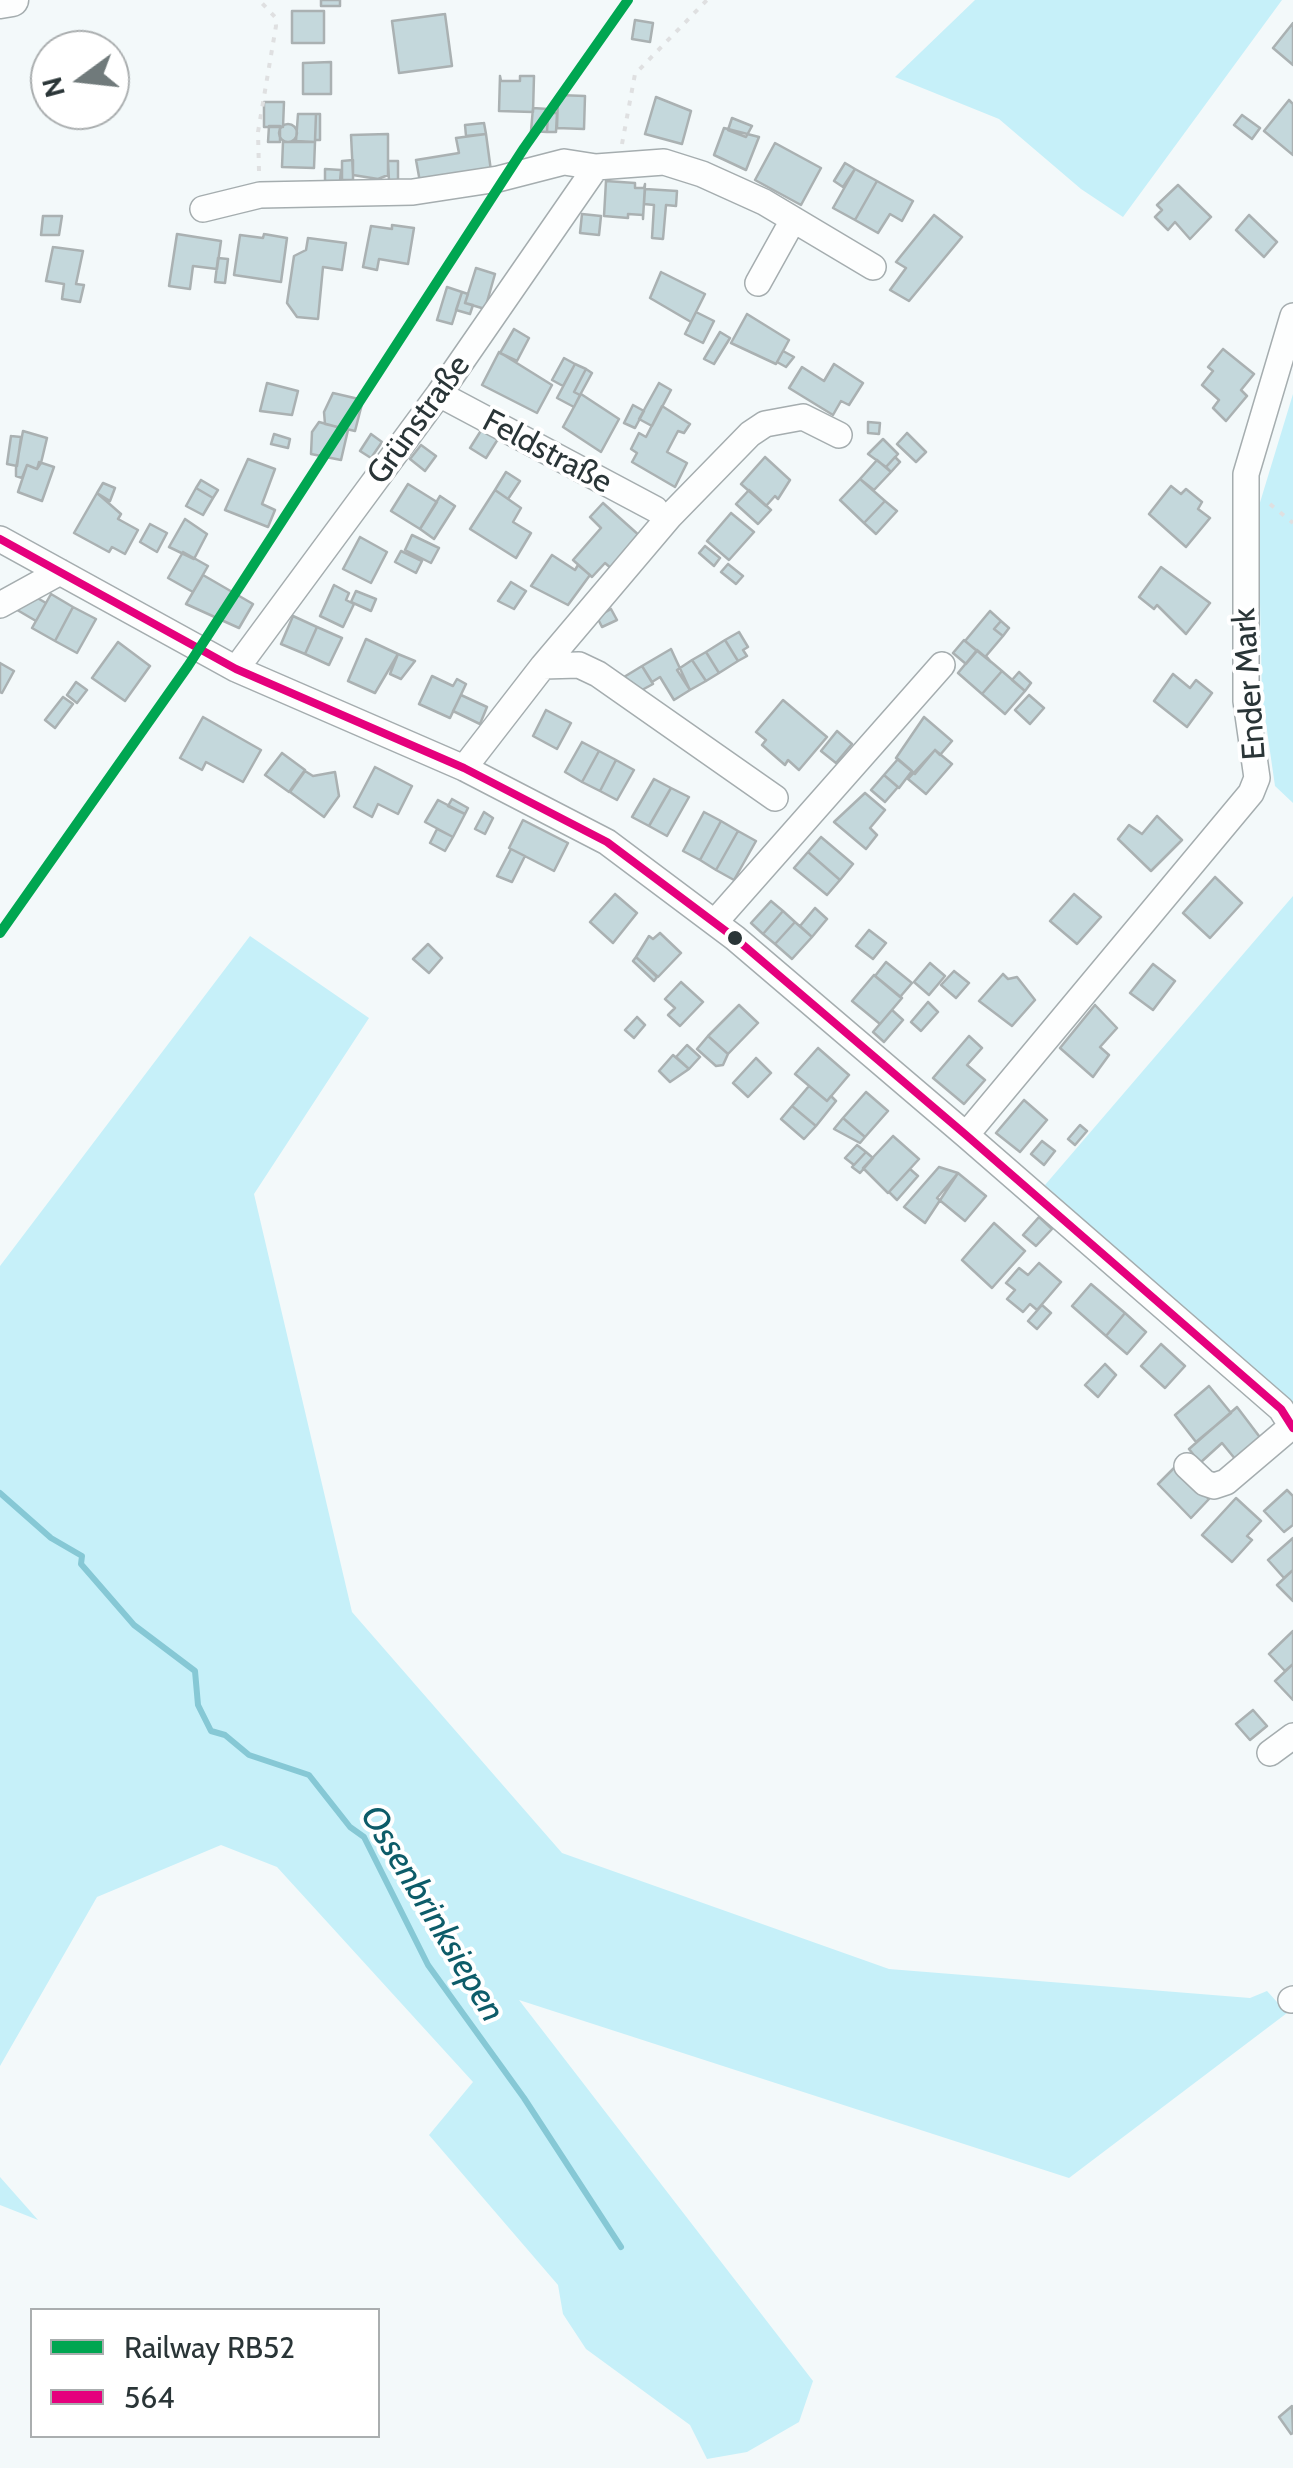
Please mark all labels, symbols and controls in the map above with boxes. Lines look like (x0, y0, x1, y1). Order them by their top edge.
north arrow (30, 30, 130, 130)
text: N (34, 73, 72, 101)
street label: Grünstraße (359, 348, 479, 492)
street label: Feldstraße (476, 402, 618, 502)
street label: Ender Mark (1226, 607, 1274, 761)
unlabelled marker (725, 928, 745, 948)
water label: Ossenbrinksiepen (351, 1798, 513, 2030)
legend (30, 2308, 380, 2438)
text: Railway RB52 (124, 2329, 295, 2366)
text: 564 (124, 2379, 175, 2416)

